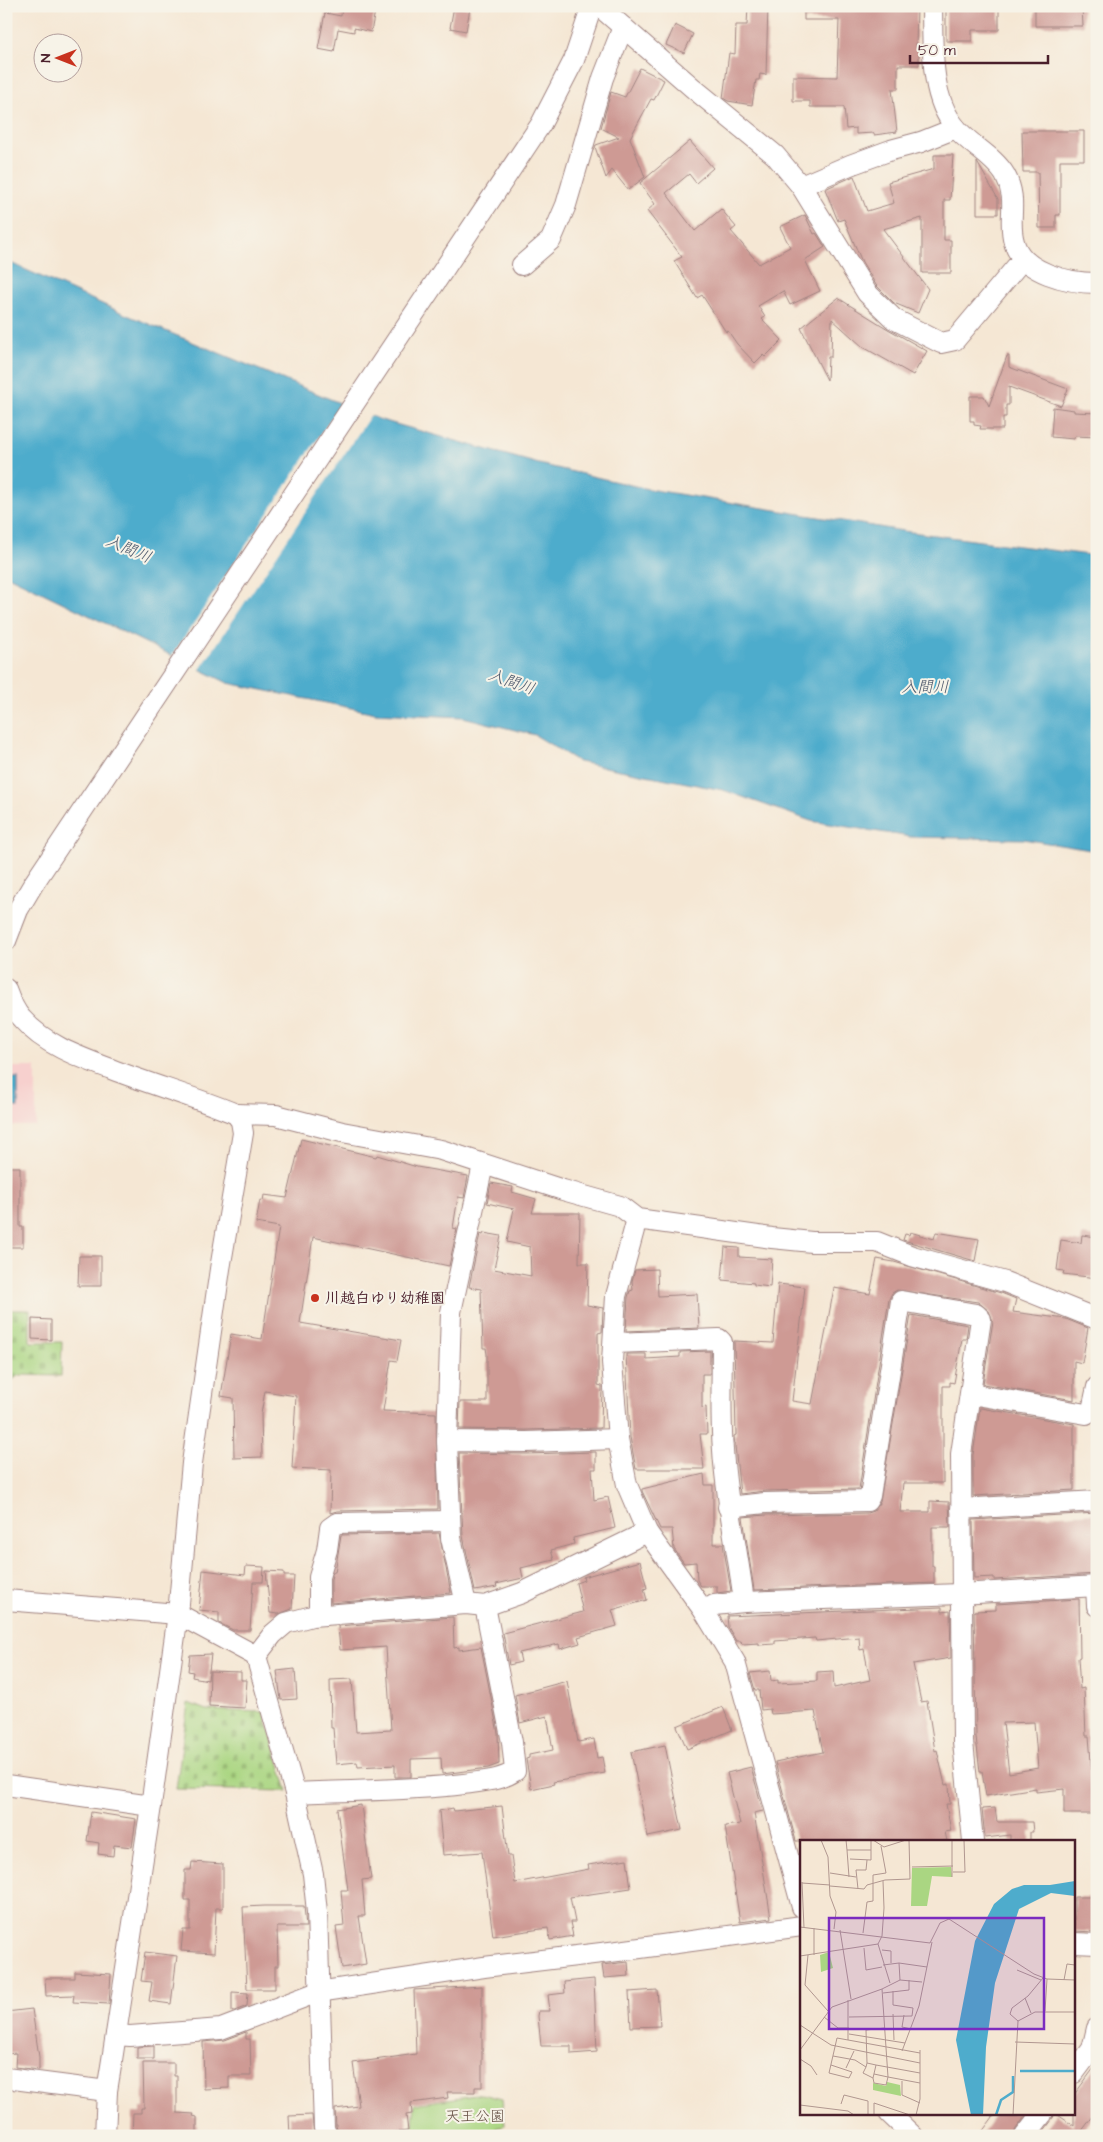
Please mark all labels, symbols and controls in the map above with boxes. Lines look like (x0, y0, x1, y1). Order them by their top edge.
north arrow (32, 32, 82, 82)
scale bar (910, 32, 1048, 64)
text: 50 m (918, 40, 956, 61)
text: N (36, 53, 56, 62)
water label: 入間川 (102, 529, 155, 568)
water label: 入間川 (485, 664, 538, 700)
water label: 入間川 (901, 676, 949, 698)
place label: 川越白ゆり幼稚園 (325, 1288, 445, 1309)
marker: 川越白ゆり幼稚園 (309, 1292, 321, 1304)
inset map (800, 1840, 1076, 2114)
park label: 天王公園 (445, 2106, 505, 2127)

